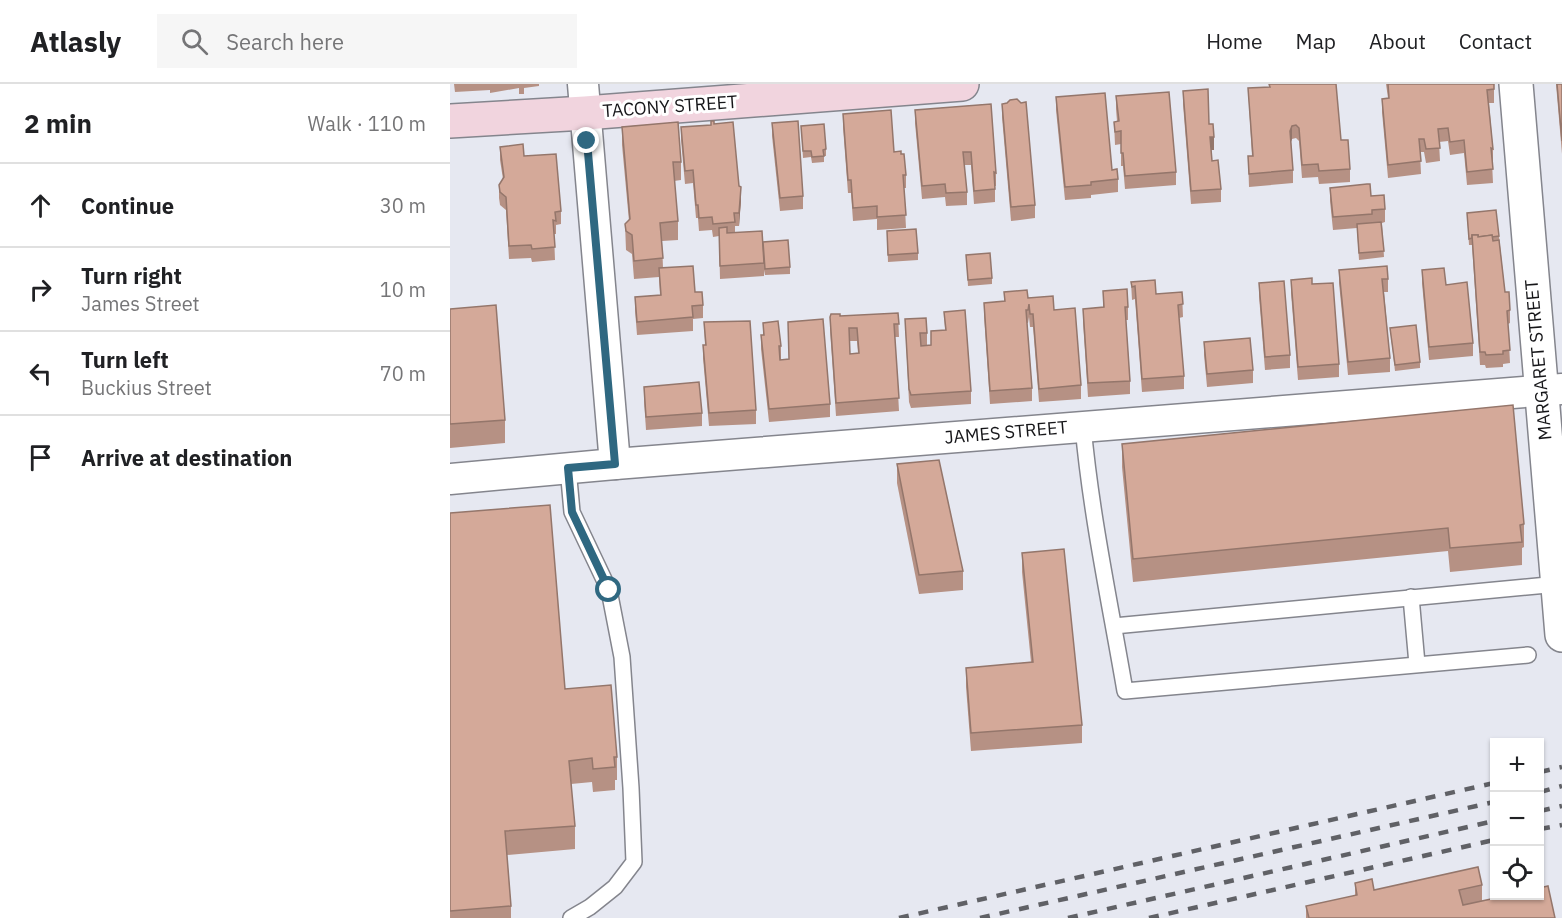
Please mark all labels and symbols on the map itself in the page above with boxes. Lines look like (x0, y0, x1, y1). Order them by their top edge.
street label: TACONY STREET (602, 90, 738, 122)
route end (573, 127, 599, 153)
street label: MARGARET STREET (1520, 279, 1556, 441)
street label: JAMES STREET (943, 415, 1069, 449)
route start (595, 576, 621, 602)

